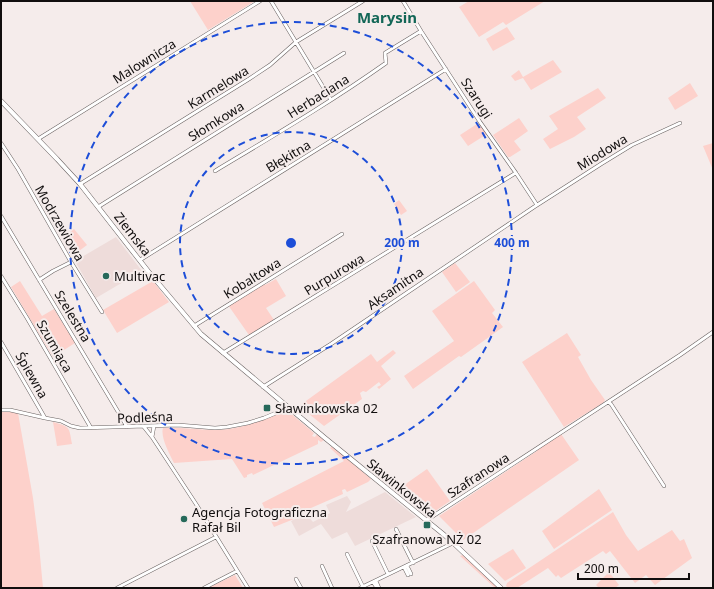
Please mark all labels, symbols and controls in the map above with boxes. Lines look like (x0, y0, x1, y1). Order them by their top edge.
district label: Marysin (357, 7, 417, 27)
street label: Malownicza (109, 34, 179, 88)
street label: Karmelowa (184, 61, 252, 113)
street label: Herbaciana (284, 70, 352, 122)
street label: Szarugi (457, 74, 497, 122)
street label: Słomkowa (185, 97, 247, 145)
street label: Miodowa (573, 129, 631, 175)
street label: Błękitna (262, 136, 314, 176)
street label: Modrzewiowa (31, 182, 89, 264)
street label: Ziemska (110, 208, 156, 260)
text: 200 m (384, 234, 420, 251)
text: 400 m (494, 234, 530, 251)
centre of rings (284, 236, 298, 250)
street label: Purpurowa (300, 249, 368, 299)
street label: Kobaltowa (220, 253, 284, 303)
street label: Aksamitna (363, 263, 427, 313)
place label: Multivac (114, 267, 165, 285)
marker: Multivac (101, 271, 111, 281)
street label: Szelestna (50, 287, 96, 345)
street label: Szumiąca (33, 317, 77, 375)
street label: Śpiewna (11, 348, 53, 402)
place label: Sławinkowska 02 (275, 399, 378, 417)
marker: Sławinkowska 02 (262, 403, 272, 413)
street label: Podleśna (117, 407, 173, 427)
street label: Szafranowa (444, 448, 512, 502)
street label: Sławinkowska (363, 454, 441, 522)
place label: Agencja Fotograficzna Rafał Bil (192, 503, 327, 536)
marker: Agencja Fotograficzna Rafał Bil (179, 514, 189, 524)
marker: Szafranowa NŻ 02 (422, 520, 432, 530)
place label: Szafranowa NŻ 02 (372, 530, 482, 548)
scale bar (578, 555, 689, 581)
text: 200 m (584, 560, 619, 577)

